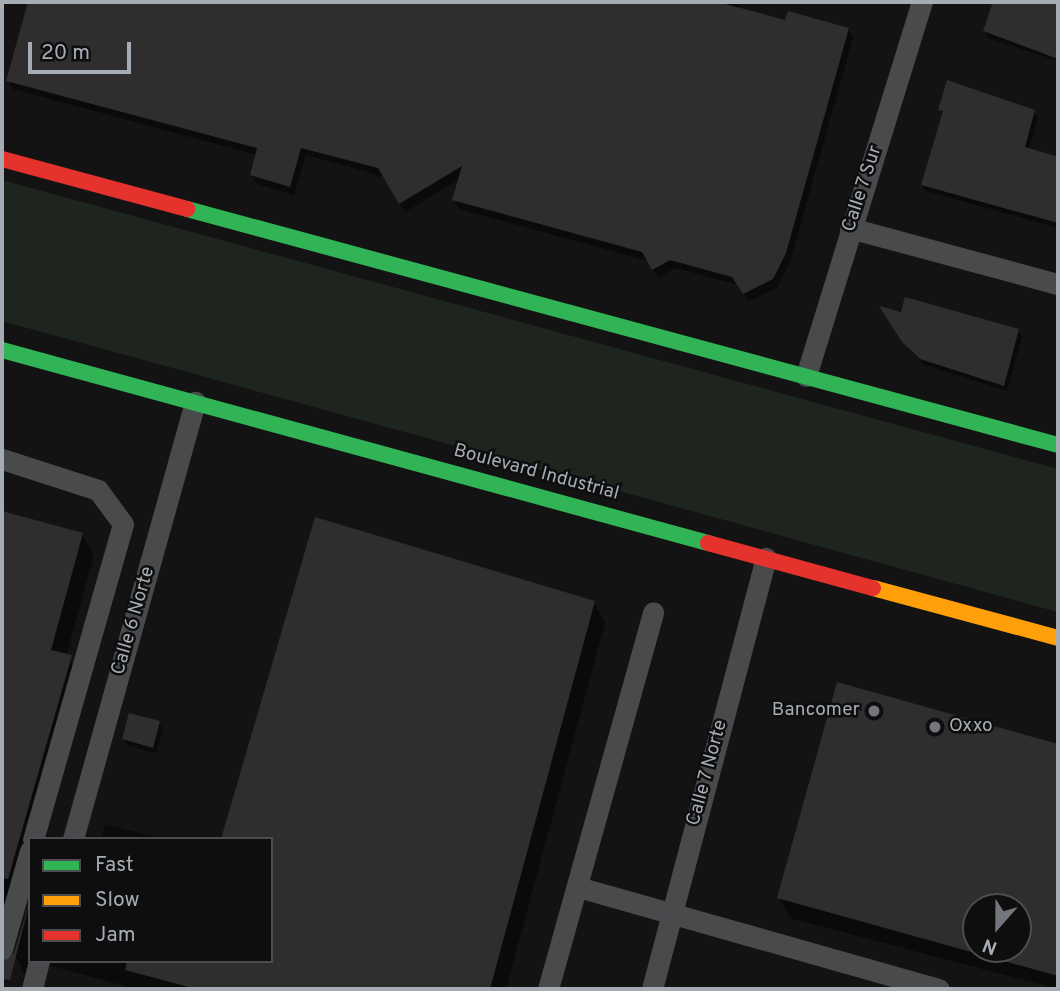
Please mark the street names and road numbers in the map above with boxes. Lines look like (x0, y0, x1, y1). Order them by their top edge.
street label: Calle 7 Sur (838, 142, 888, 236)
street label: Boulevard Industrial (451, 440, 621, 506)
street label: Calle 6 Norte (108, 564, 160, 678)
street label: Calle 7 Norte (683, 717, 733, 829)

